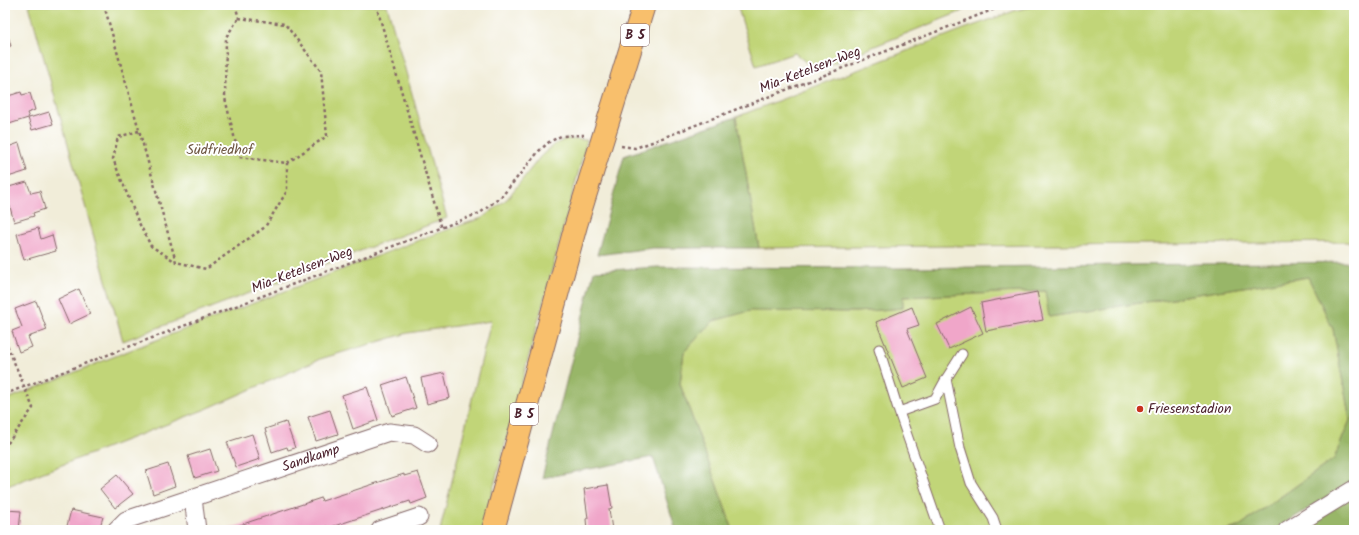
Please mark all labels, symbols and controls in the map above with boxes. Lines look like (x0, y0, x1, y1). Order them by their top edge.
road number: B 5 (621, 24, 649, 46)
street label: Mia-Ketelsen-Weg (756, 41, 864, 99)
park label: Südfriedhof (187, 139, 255, 161)
street label: Mia-Ketelsen-Weg (248, 241, 356, 299)
place label: Friesenstadion (1148, 398, 1231, 420)
road number: B 5 (510, 403, 538, 425)
marker: Friesenstadion (1135, 404, 1145, 414)
street label: Sandkamp (279, 438, 343, 478)

